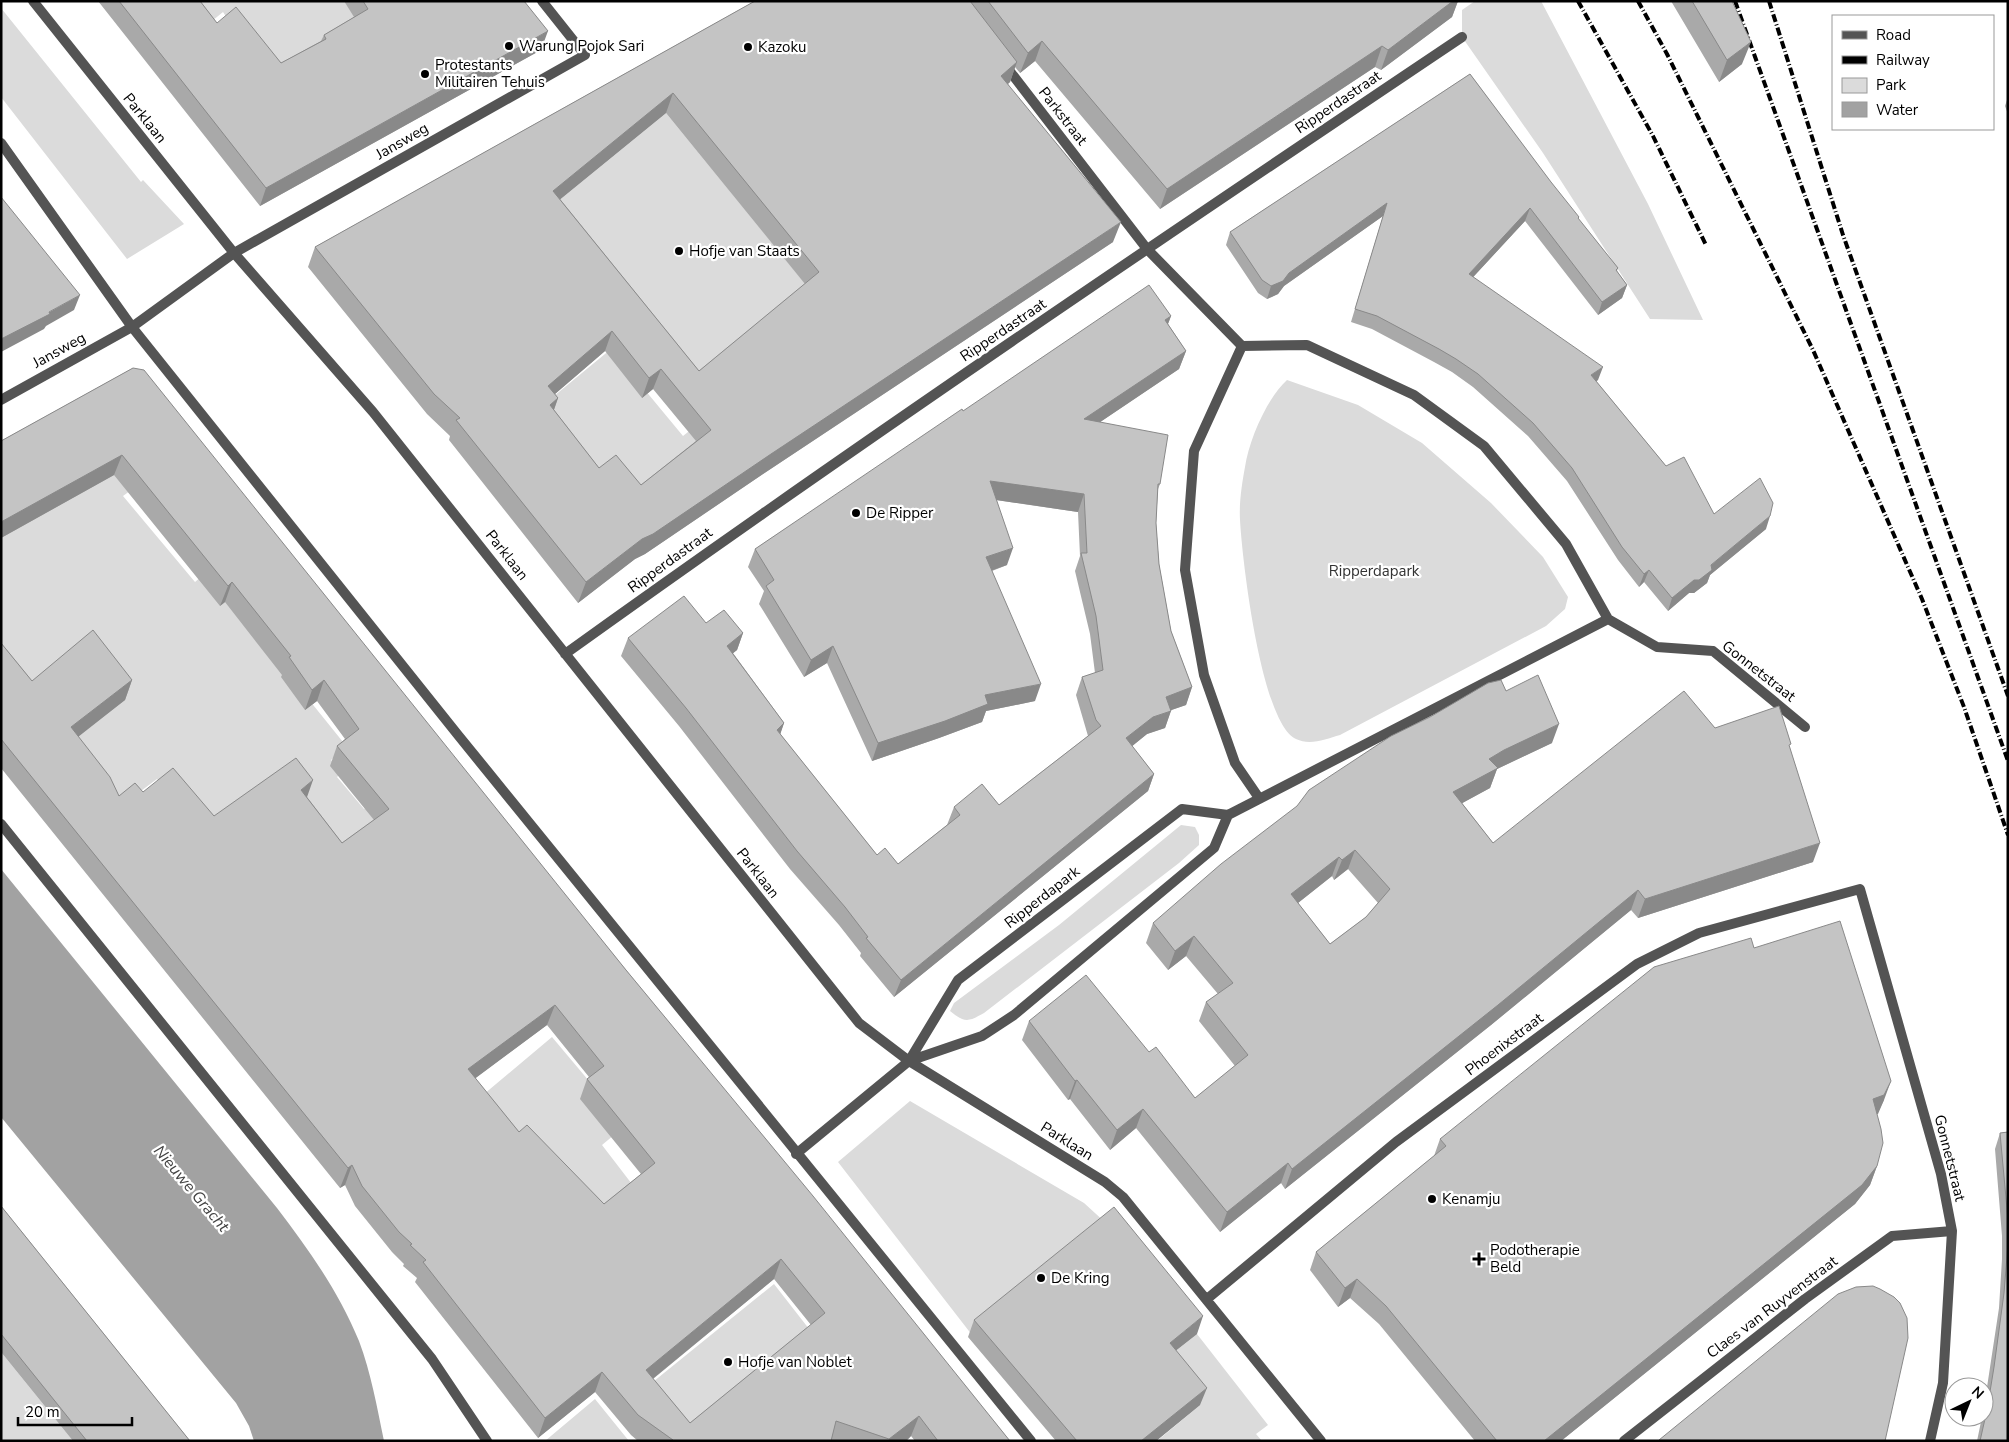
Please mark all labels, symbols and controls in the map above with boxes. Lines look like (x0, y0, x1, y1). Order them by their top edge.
legend (1832, 15, 1994, 130)
text: Road (1876, 25, 1911, 45)
place label: Warung Pojok Sari (519, 36, 644, 56)
place label: Kazoku (758, 37, 806, 57)
marker: Warung Pojok Sari (503, 40, 515, 52)
marker: Kazoku (742, 41, 754, 53)
text: Railway (1876, 50, 1930, 70)
place label: Protestants Militairen Tehuis (435, 55, 545, 92)
street label: Ripperdastraat (1291, 65, 1386, 138)
marker: Protestants Militairen Tehuis (419, 68, 431, 80)
text: Park (1876, 75, 1906, 95)
street label: Parkstraat (1034, 83, 1092, 150)
street label: Parklaan (119, 89, 171, 147)
text: Water (1876, 100, 1919, 120)
street label: Jansweg (371, 118, 432, 165)
place label: Hofje van Staats (689, 241, 800, 261)
marker: Hofje van Staats (673, 245, 685, 257)
street label: Ripperdastraat (956, 293, 1051, 366)
street label: Jansweg (28, 327, 89, 373)
place label: De Ripper (866, 503, 934, 523)
marker: De Ripper (850, 507, 862, 519)
street label: Ripperdastraat (624, 522, 717, 597)
street label: Parklaan (481, 526, 533, 584)
park label: Ripperdapark (1329, 561, 1420, 581)
street label: Gonnetstraat (1718, 636, 1801, 707)
street label: Parklaan (732, 844, 784, 902)
street label: Ripperdapark (1000, 861, 1084, 933)
street label: Phoenixstraat (1461, 1008, 1548, 1080)
street label: Gonnetstraat (1930, 1113, 1971, 1204)
street label: Parklaan (1037, 1117, 1097, 1165)
water label: Nieuwe Gracht (148, 1141, 234, 1237)
place label: Kenamju (1442, 1189, 1500, 1209)
marker: Kenamju (1426, 1193, 1438, 1205)
place label: Podotherapie Beld (1490, 1240, 1580, 1277)
street label: Claes van Ruyvenstraat (1703, 1251, 1842, 1363)
marker: Podotherapie Beld (1472, 1252, 1486, 1266)
place label: De Kring (1051, 1268, 1110, 1288)
marker: De Kring (1035, 1272, 1047, 1284)
place label: Hofje van Noblet (738, 1352, 852, 1372)
marker: Hofje van Noblet (722, 1356, 734, 1368)
north arrow (1944, 1377, 1994, 1427)
text: N (1967, 1382, 1988, 1403)
scale bar (18, 1394, 131, 1426)
text: 20 m (25, 1402, 60, 1422)

